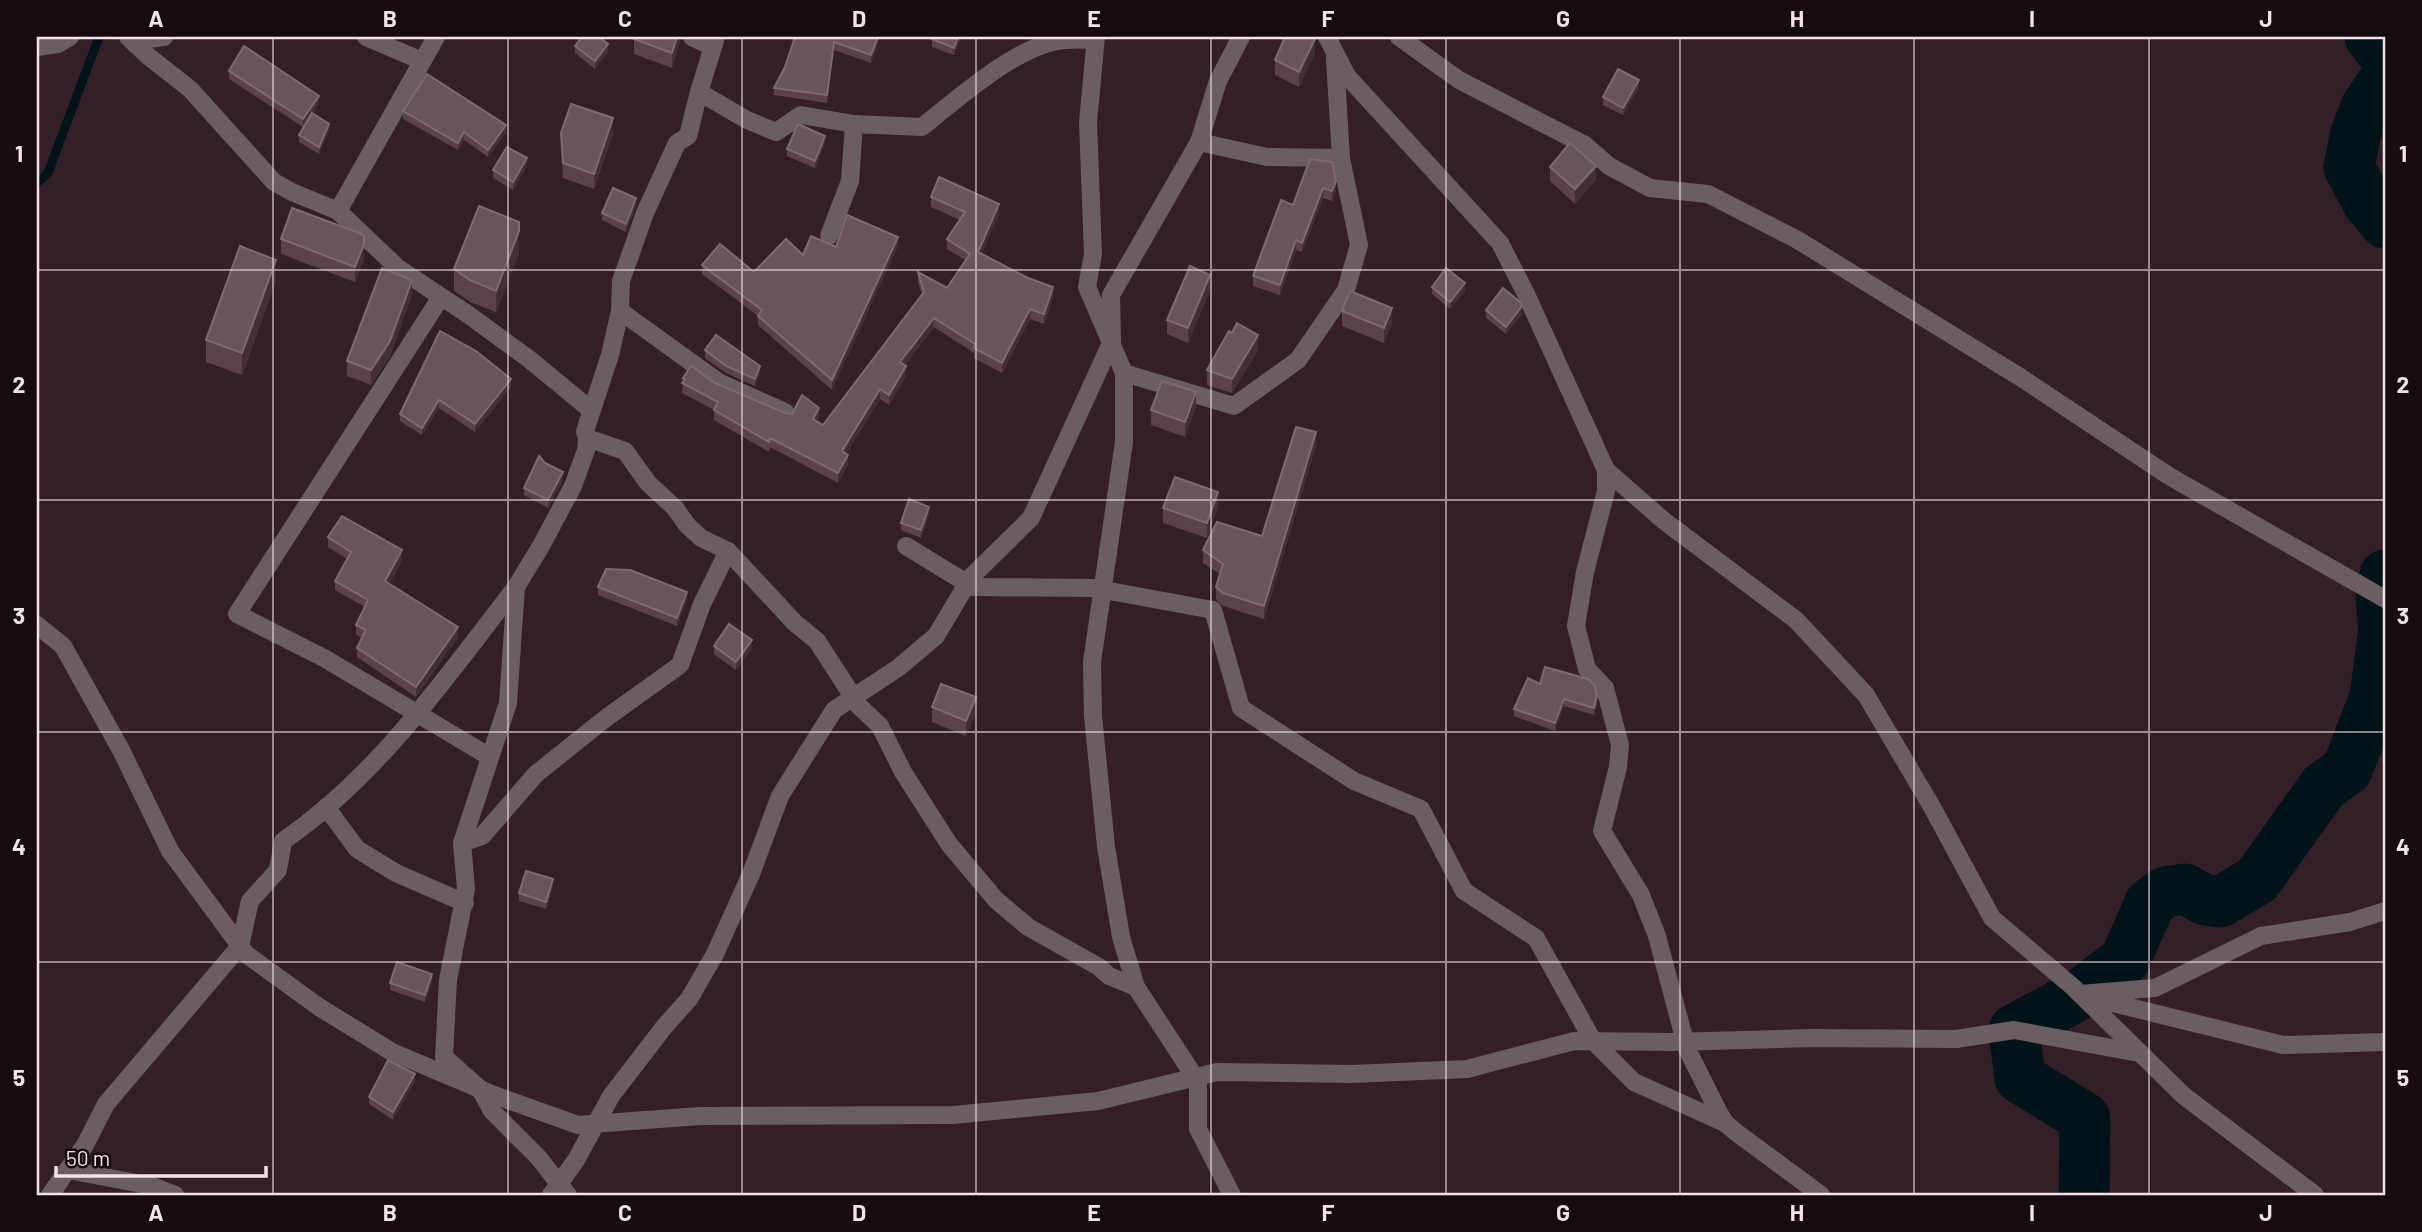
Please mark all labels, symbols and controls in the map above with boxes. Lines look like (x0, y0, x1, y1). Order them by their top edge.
text: A (148, 4, 164, 32)
text: B (383, 4, 397, 32)
text: C (618, 4, 632, 32)
text: D (852, 4, 866, 32)
text: E (1087, 4, 1101, 32)
text: F (1322, 4, 1335, 32)
text: G (1556, 4, 1570, 32)
text: H (1790, 4, 1804, 32)
text: I (2029, 4, 2035, 32)
text: J (2259, 4, 2273, 32)
text: 1 (15, 139, 23, 167)
text: 1 (2399, 139, 2407, 167)
text: 2 (13, 370, 25, 398)
text: 2 (2397, 370, 2409, 398)
text: 3 (13, 601, 25, 629)
text: 3 (2397, 601, 2409, 629)
text: 4 (12, 832, 26, 860)
text: 4 (2396, 832, 2410, 860)
text: 5 (13, 1063, 25, 1091)
text: 5 (2397, 1063, 2409, 1091)
scale bar (56, 1134, 266, 1178)
text: 50 m (66, 1145, 110, 1170)
text: A (148, 1198, 164, 1226)
text: B (383, 1198, 397, 1226)
text: C (618, 1198, 632, 1226)
text: D (852, 1198, 866, 1226)
text: E (1087, 1198, 1101, 1226)
text: F (1322, 1198, 1335, 1226)
text: G (1556, 1198, 1570, 1226)
text: H (1790, 1198, 1804, 1226)
text: I (2029, 1198, 2035, 1226)
text: J (2259, 1198, 2273, 1226)

